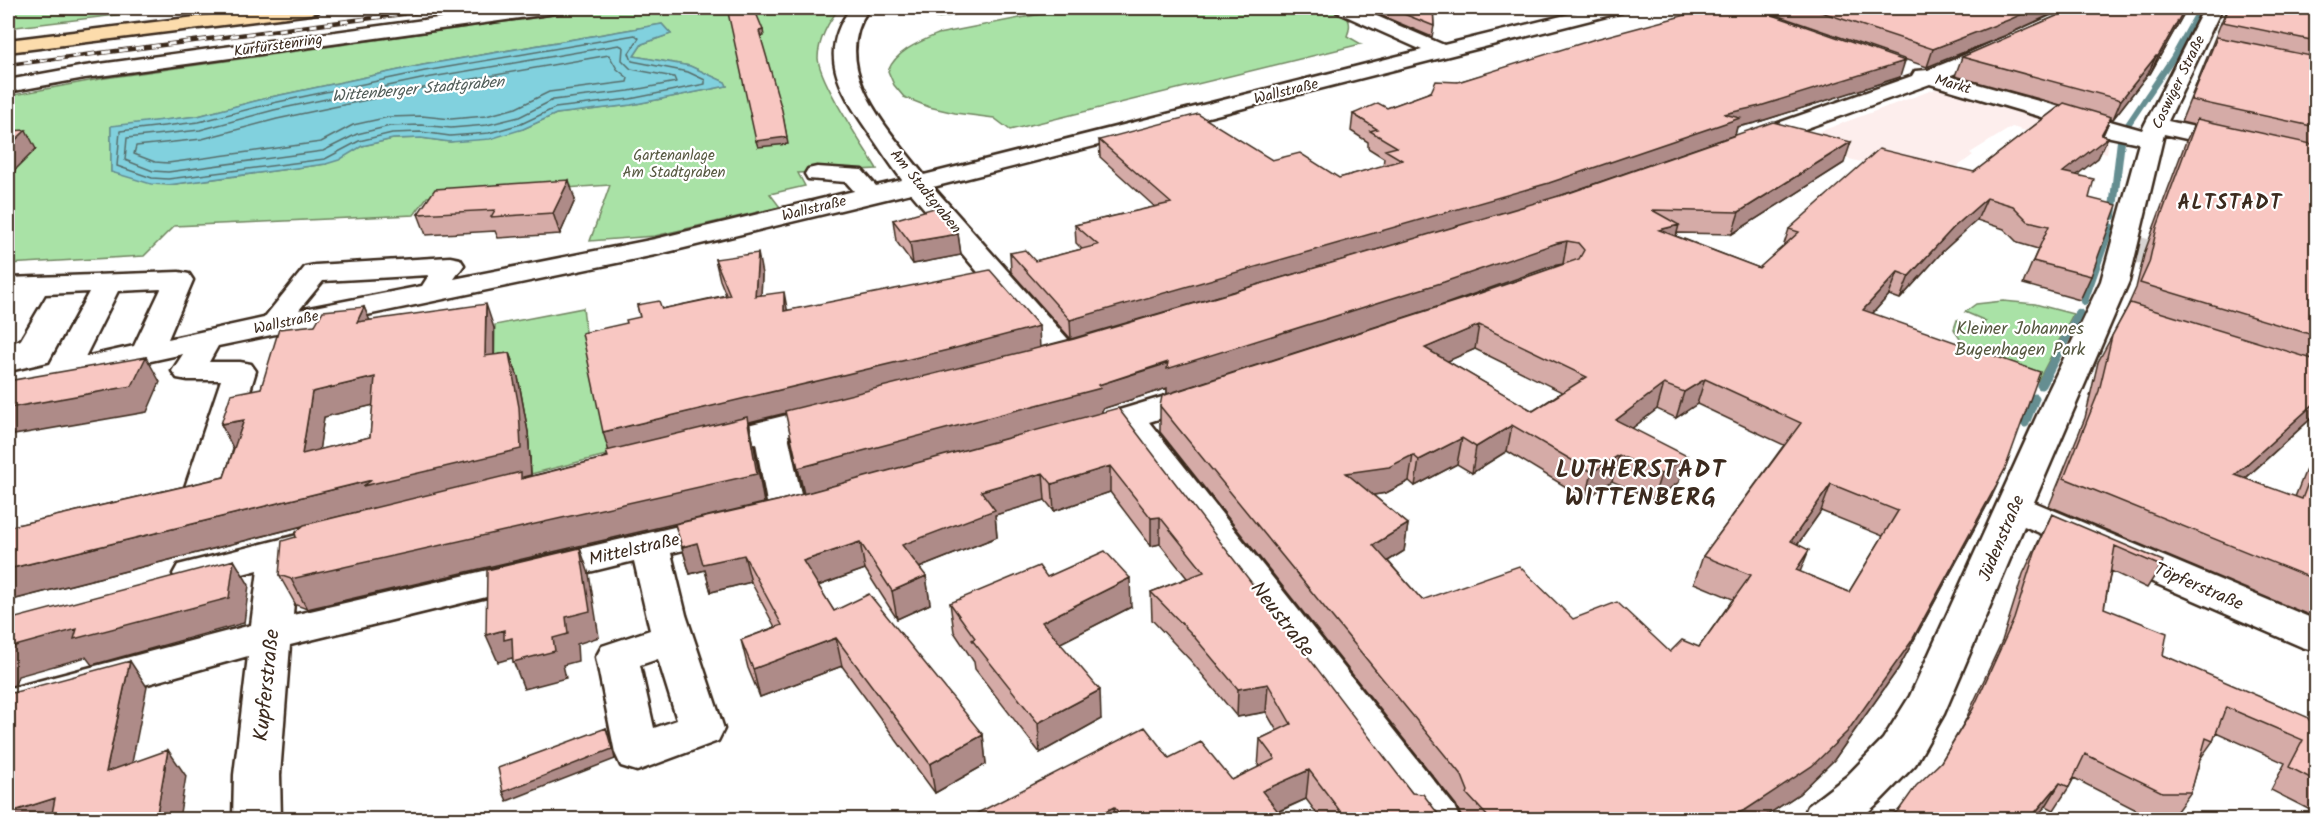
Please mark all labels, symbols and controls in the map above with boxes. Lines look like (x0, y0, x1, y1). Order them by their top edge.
street label: Kurfürstenring (232, 28, 324, 64)
street label: Coswiger Straße (2146, 31, 2212, 134)
street label: Markt (1932, 68, 1974, 102)
water label: Wittenberger Stadtgraben (331, 69, 507, 109)
street label: Wallstraße (1251, 72, 1321, 112)
park label: Gartenanlage Am Stadtgraben (623, 144, 725, 185)
street label: Am Stadtgraben (884, 144, 967, 239)
district label: ALTSTADT (2177, 188, 2283, 220)
street label: Wallstraße (779, 189, 849, 229)
street label: Wallstraße (252, 304, 321, 342)
park label: Kleiner Johannes Bugenhagen Park (1955, 315, 2086, 365)
district label: LUTHERSTADT WITTENBERG (1556, 451, 1727, 518)
street label: Jüdenstraße (1971, 491, 2034, 586)
street label: Mittelstraße (586, 526, 683, 575)
street label: Töpferstraße (2149, 555, 2248, 619)
street label: Neustraße (1241, 575, 1323, 666)
street label: Kupferstraße (245, 627, 290, 743)

